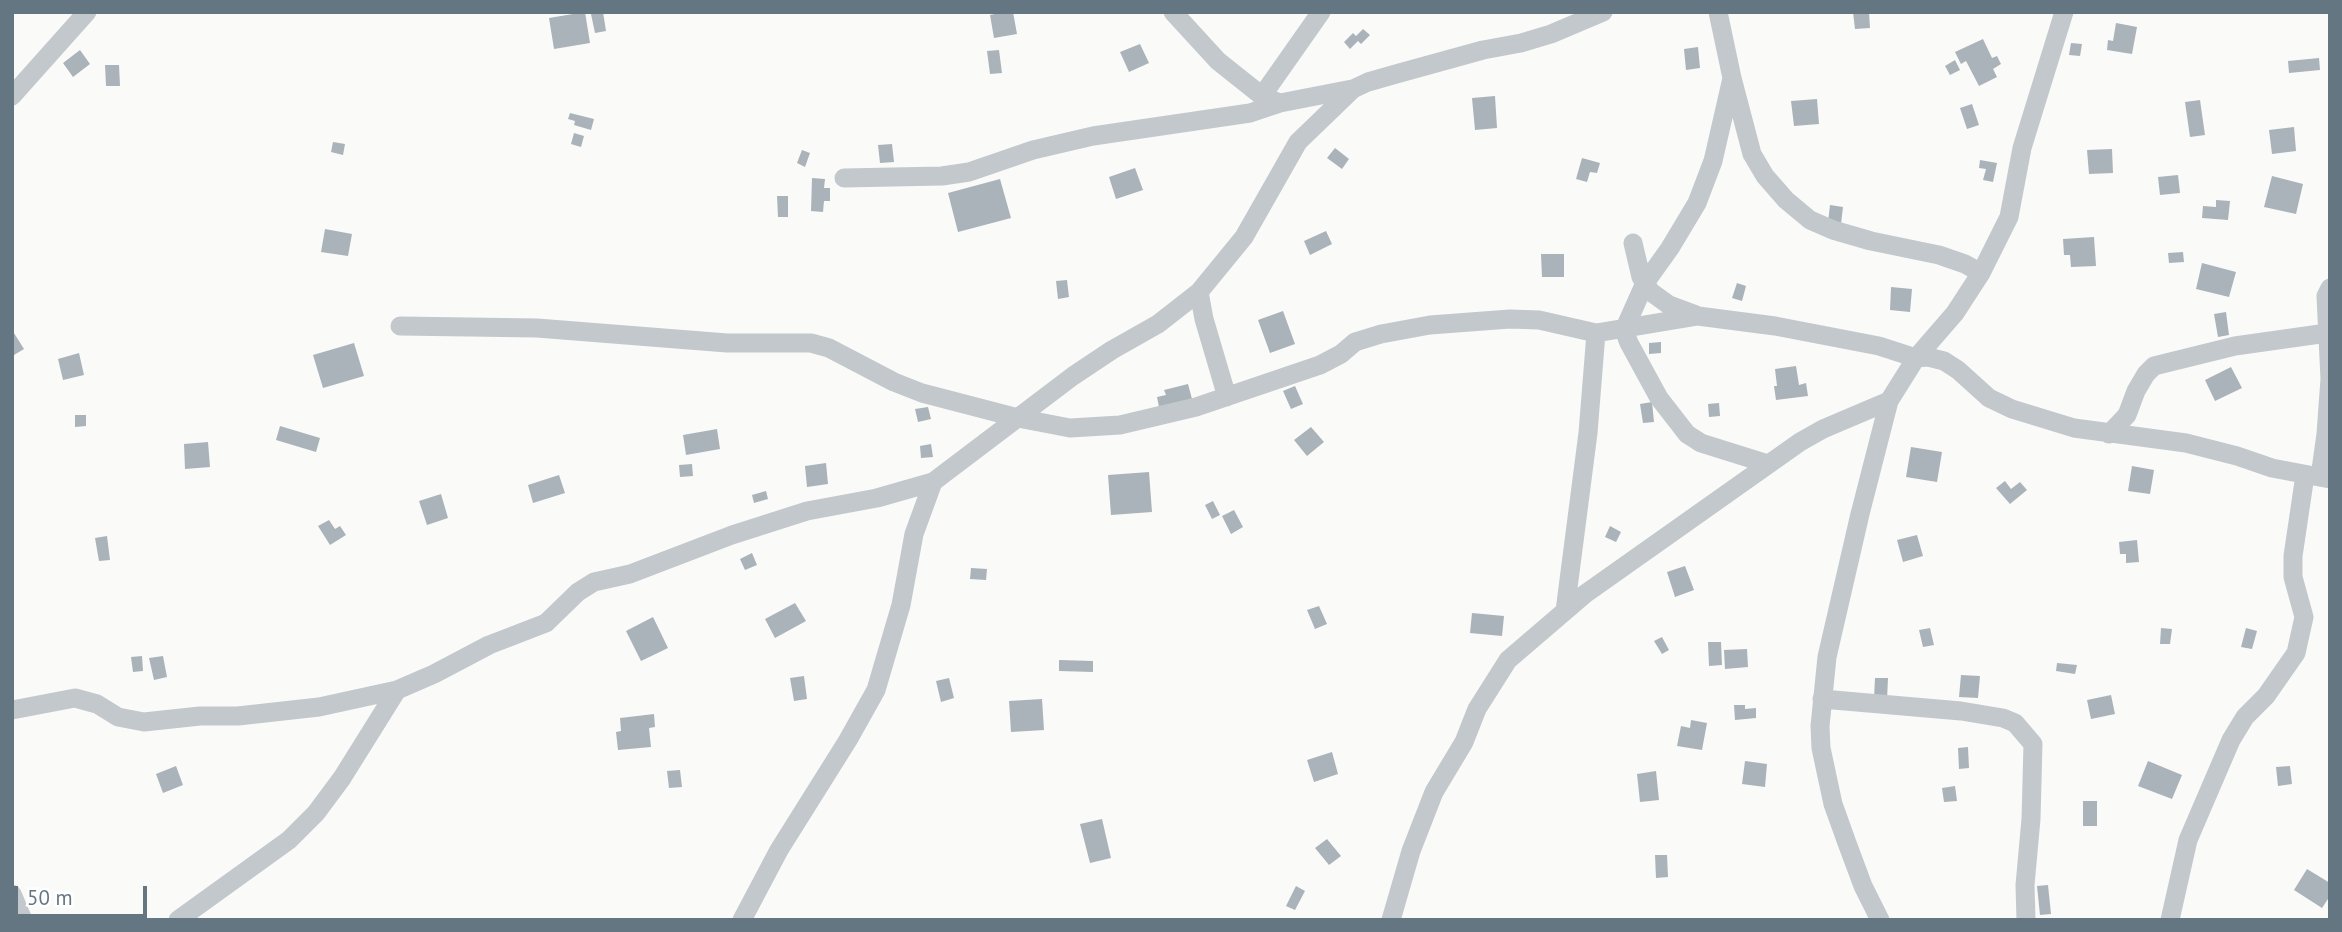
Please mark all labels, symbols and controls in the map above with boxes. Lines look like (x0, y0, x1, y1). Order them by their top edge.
scale bar (18, 872, 150, 916)
text: 50 m (27, 884, 73, 911)

